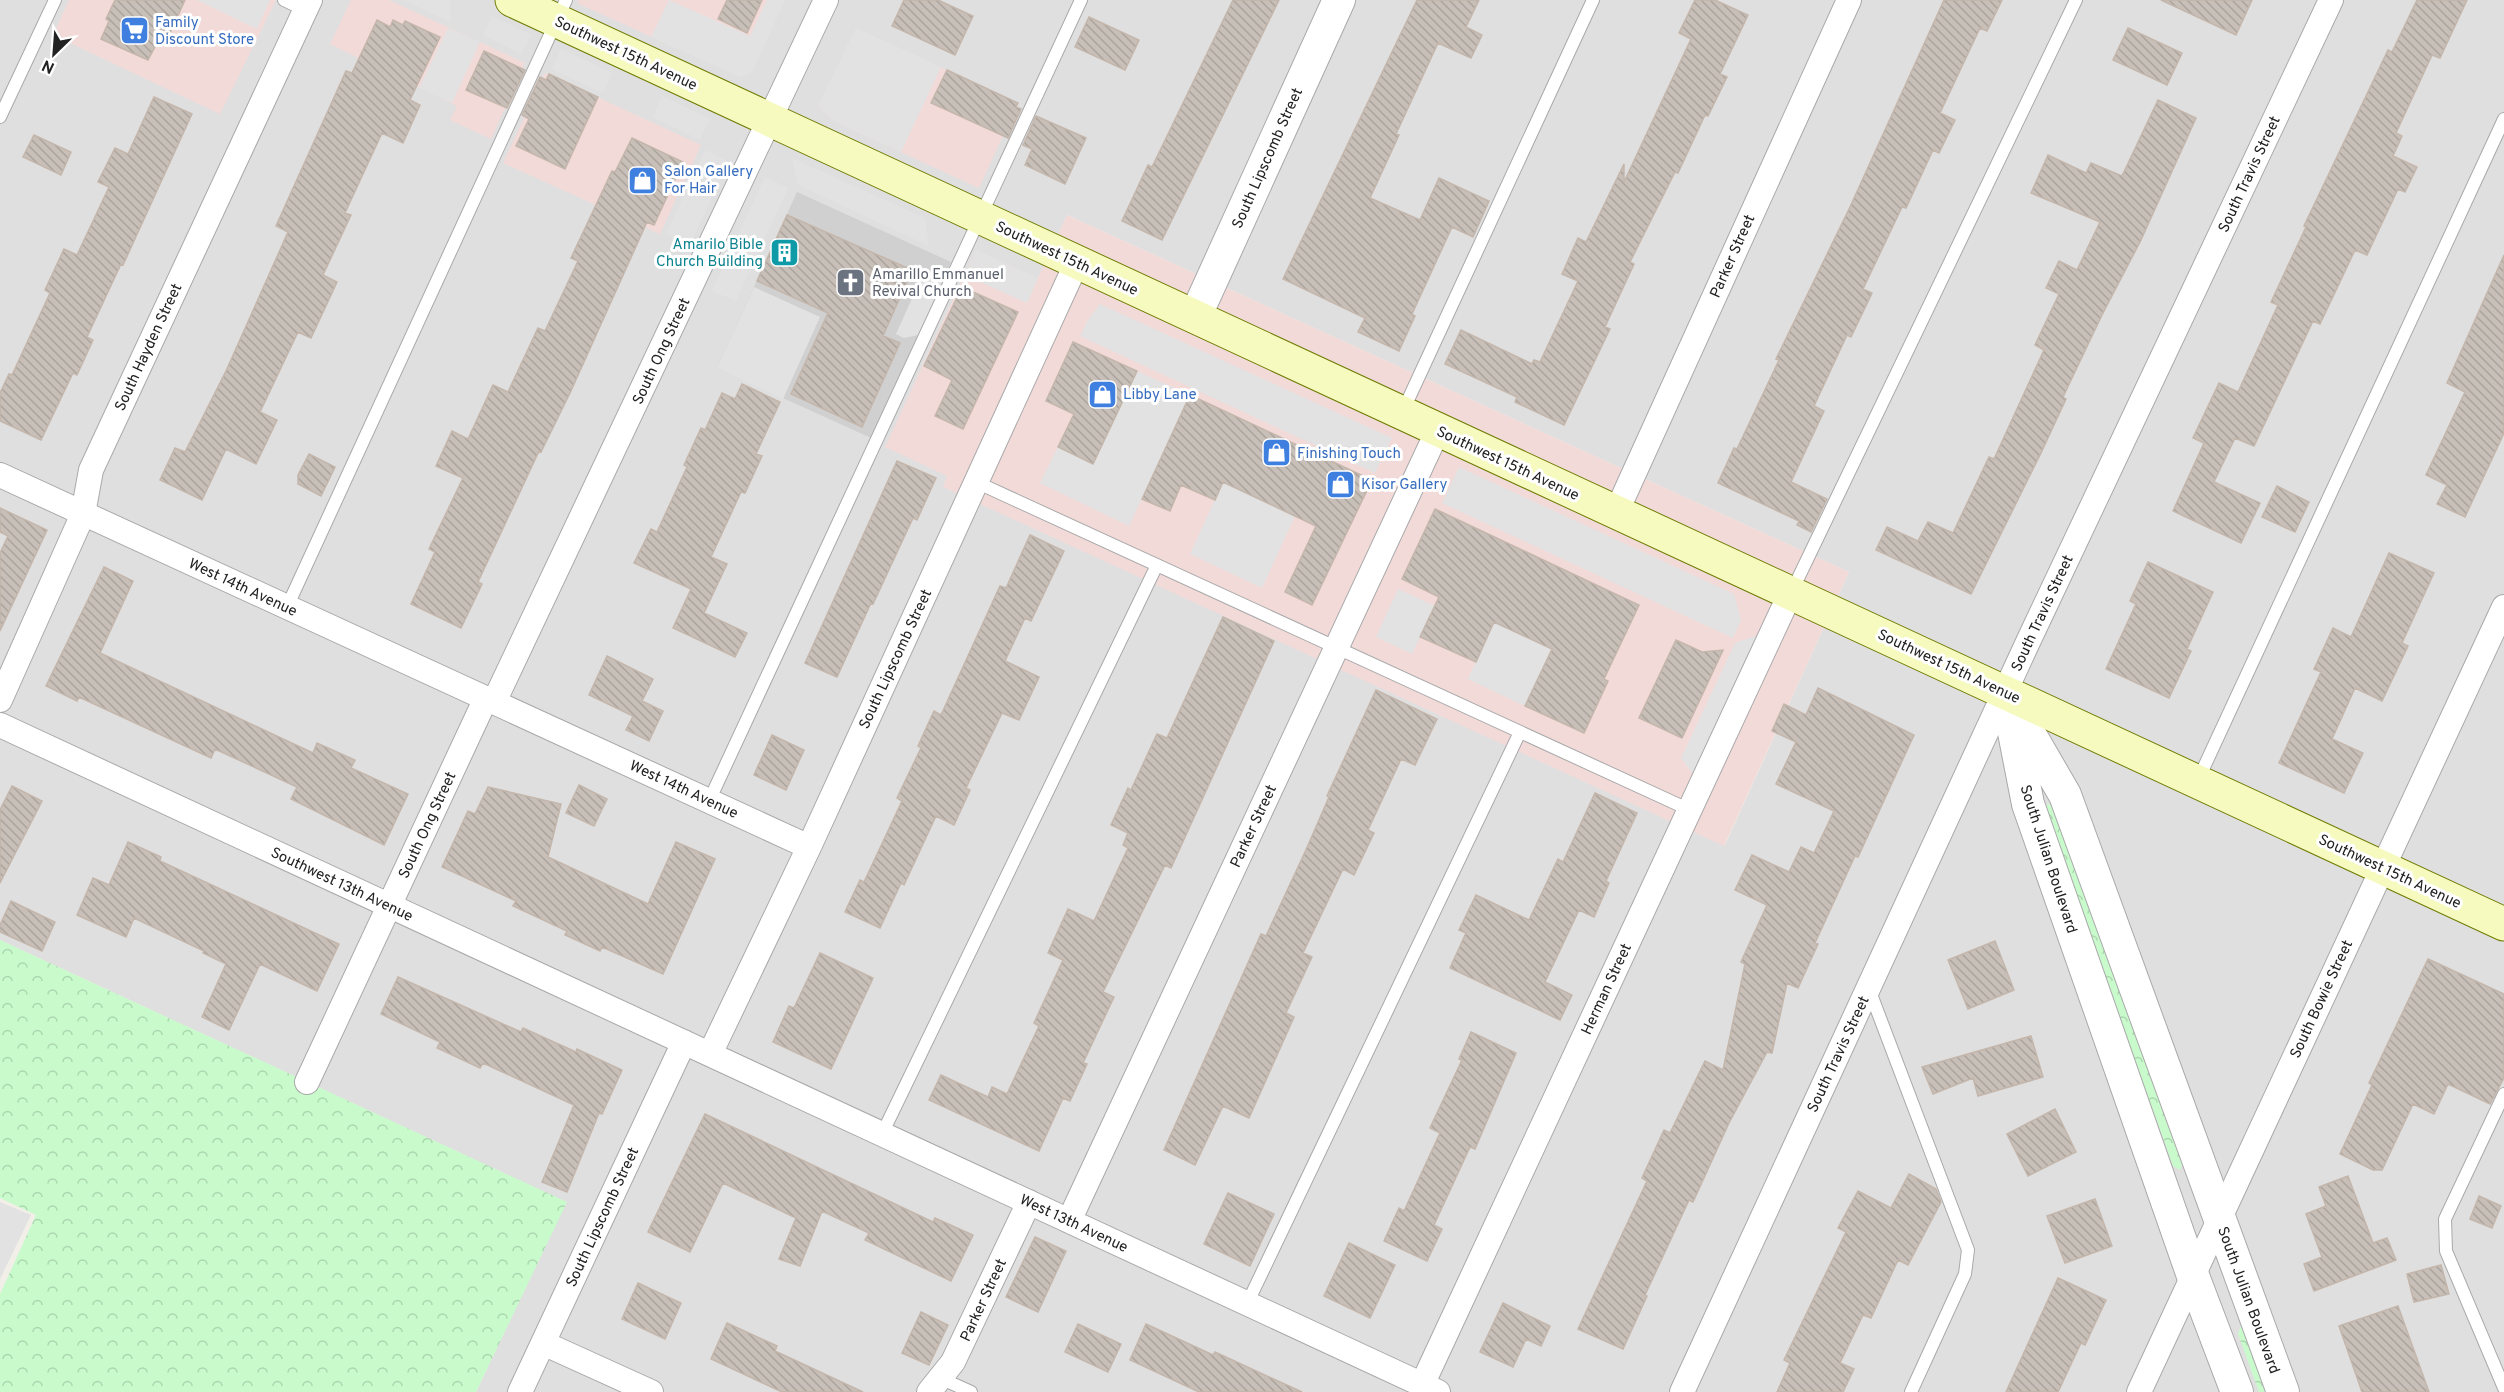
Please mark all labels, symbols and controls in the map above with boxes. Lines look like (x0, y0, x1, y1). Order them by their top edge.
street label: Southwest 15th Avenue (551, 13, 700, 96)
place label: Family Discount Store (155, 14, 254, 50)
supermarket icon: Family Discount Store (118, 15, 150, 47)
north arrow (24, 24, 84, 84)
text: N (39, 54, 58, 77)
street label: South Lipscomb Street (1229, 85, 1308, 232)
street label: South Travis Street (2215, 113, 2286, 236)
place label: Salon Gallery For Hair (664, 163, 753, 199)
shop icon: Salon Gallery For Hair (627, 164, 659, 196)
street label: Parker Street (1707, 212, 1760, 301)
street label: Southwest 15th Avenue (992, 218, 1141, 301)
place label: Amarilo Bible Church Building (656, 236, 763, 272)
building icon: Amarilo Bible Church Building (768, 237, 800, 269)
place label: Amarillo Emmanuel Revival Church (872, 266, 1004, 302)
church icon: Amarillo Emmanuel Revival Church (835, 267, 867, 299)
street label: South Hayden Street (111, 281, 187, 414)
street label: South Ong Street (629, 295, 695, 408)
shop icon: Libby Lane (1086, 378, 1118, 410)
place label: Libby Lane (1123, 386, 1197, 405)
street label: Southwest 15th Avenue (1433, 423, 1582, 506)
shop icon: Finishing Touch (1260, 437, 1292, 469)
place label: Finishing Touch (1297, 445, 1401, 464)
shop icon: Kisor Gallery (1324, 468, 1356, 500)
place label: Kisor Gallery (1361, 476, 1448, 495)
street label: South Travis Street (2008, 552, 2079, 675)
street label: West 14th Avenue (185, 555, 300, 622)
street label: South Lipscomb Street (856, 587, 937, 733)
street label: Southwest 15th Avenue (1874, 626, 2023, 709)
street label: West 14th Avenue (626, 757, 741, 824)
street label: South Ong Street (395, 769, 461, 882)
street label: Parker Street (1227, 782, 1282, 871)
street label: South Julian Boulevard (2015, 783, 2081, 936)
street label: Southwest 15th Avenue (2315, 831, 2464, 914)
street label: Southwest 13th Avenue (267, 844, 416, 927)
street label: South Bowie Street (2287, 937, 2358, 1062)
street label: Herman Street (1578, 941, 1637, 1038)
street label: South Travis Street (1804, 993, 1875, 1116)
street label: South Lipscomb Street (563, 1145, 644, 1291)
street label: West 13th Avenue (1016, 1191, 1131, 1258)
street label: South Julian Boulevard (2212, 1224, 2283, 1377)
street label: Parker Street (957, 1256, 1012, 1345)

